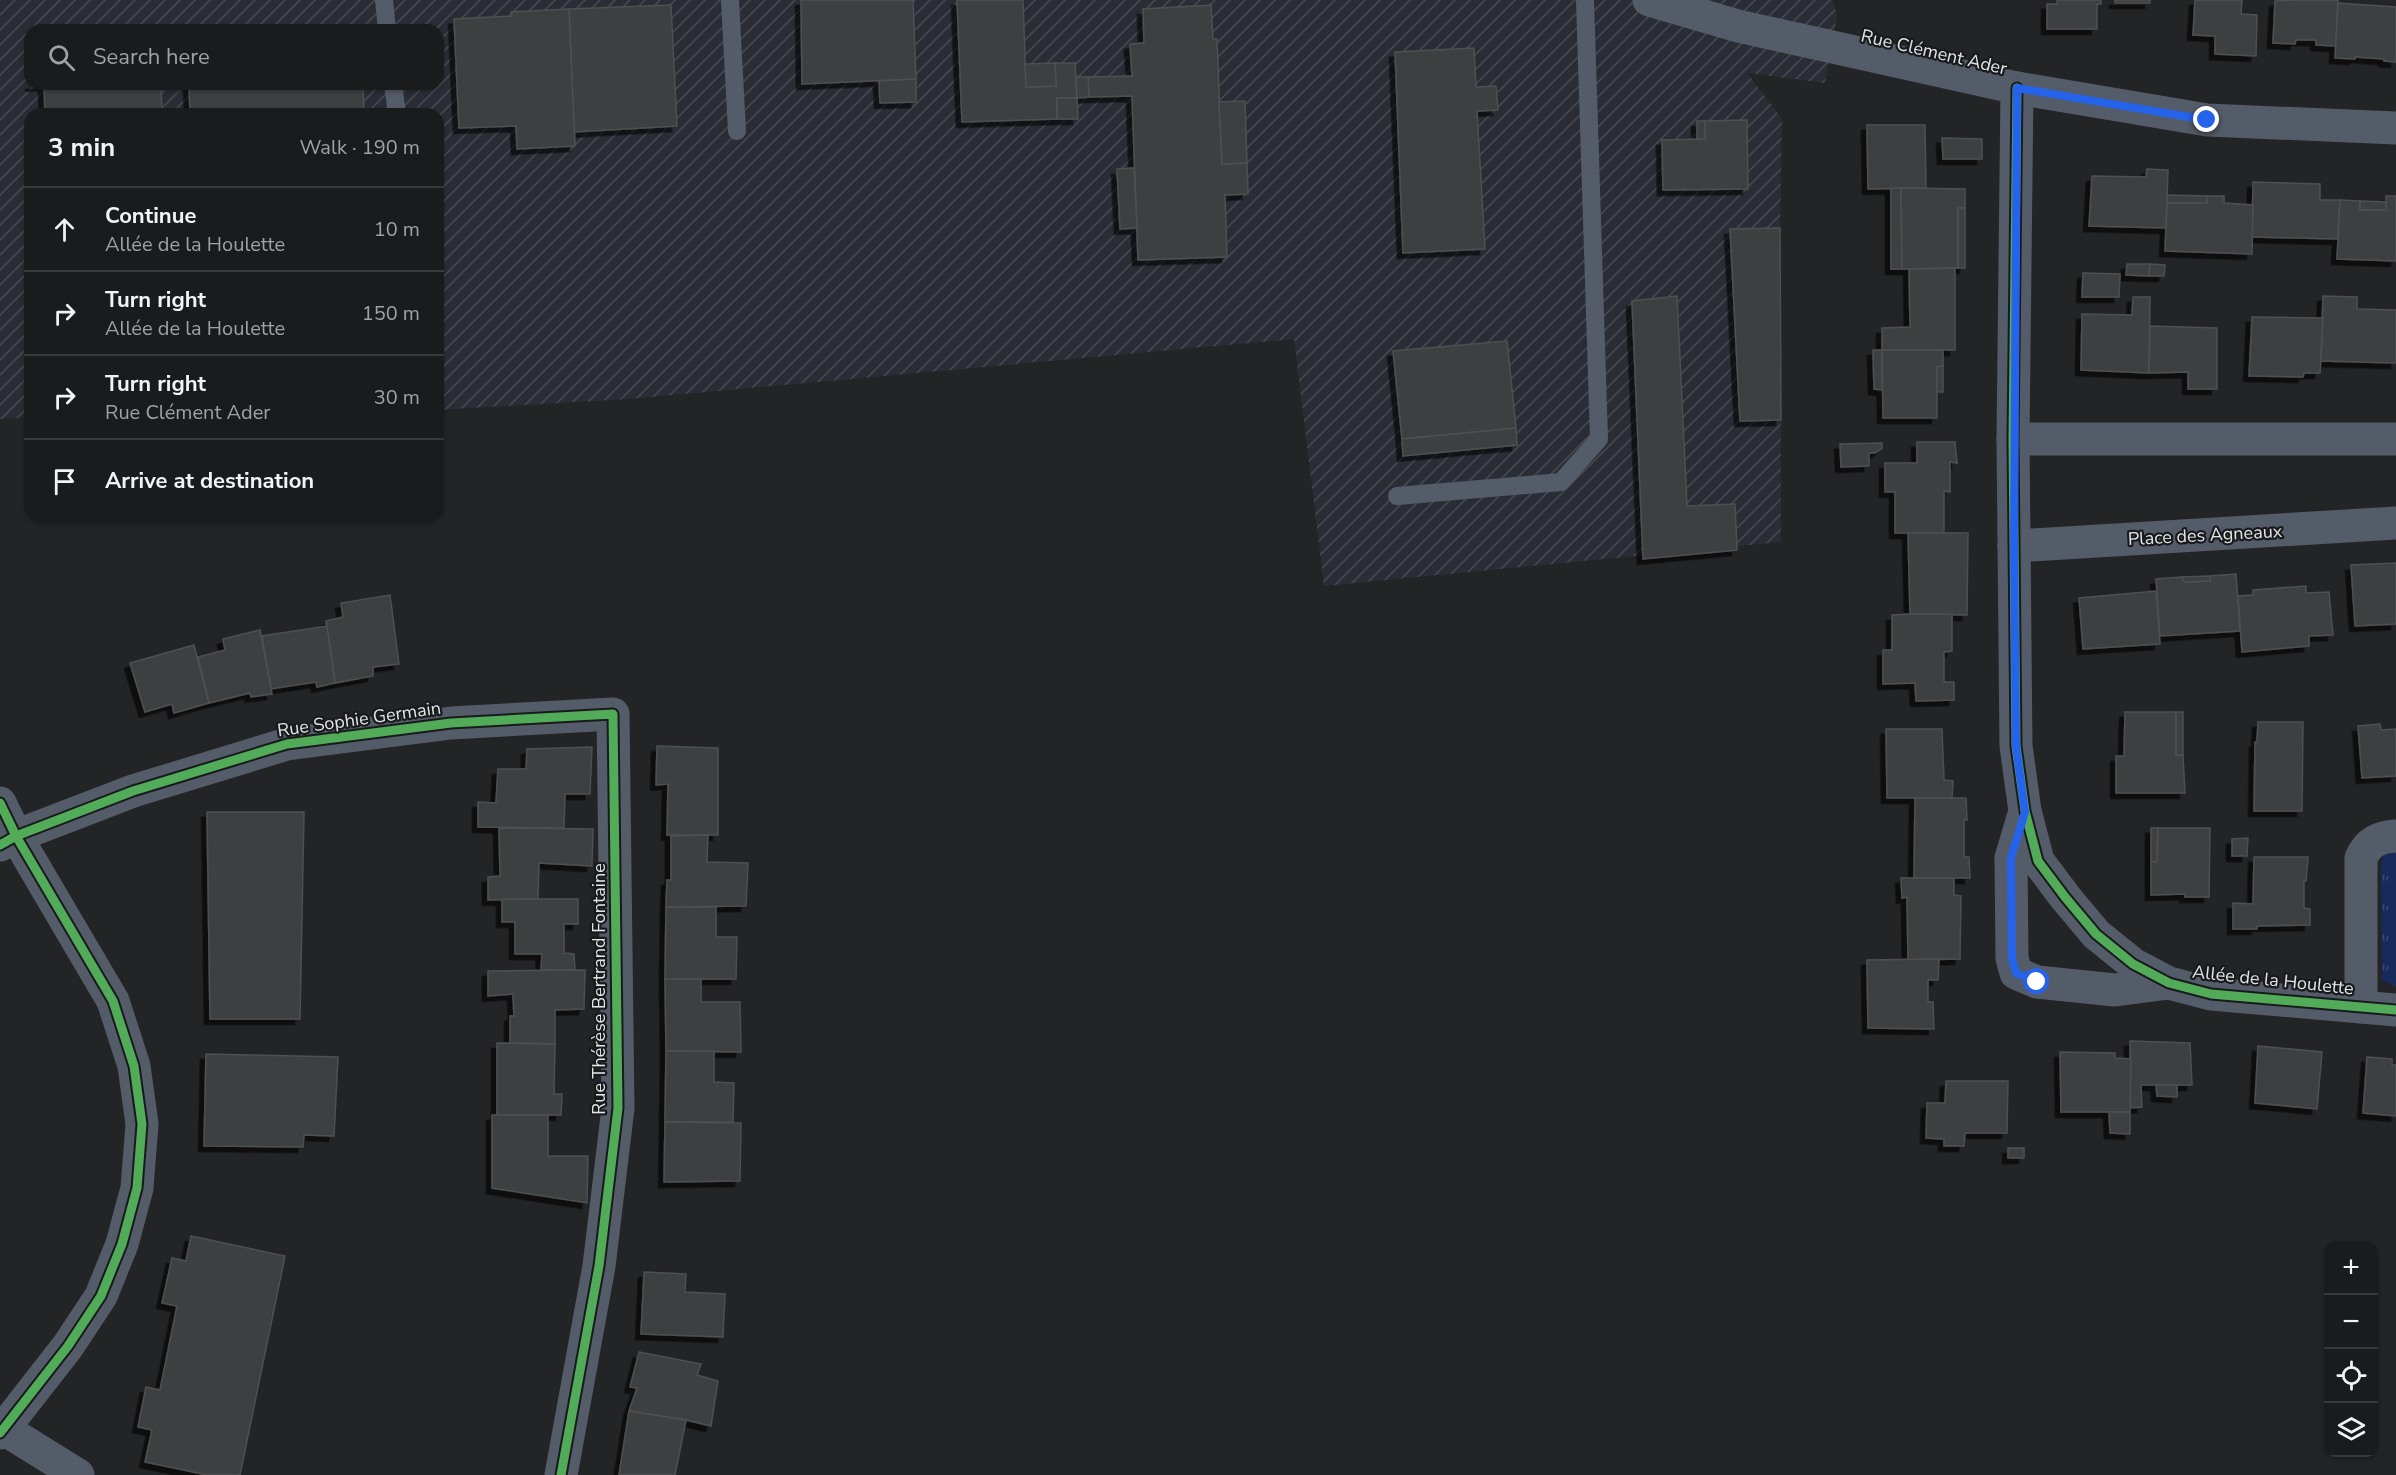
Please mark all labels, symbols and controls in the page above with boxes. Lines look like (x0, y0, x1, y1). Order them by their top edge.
search box (24, 24, 444, 90)
street label: Rue Clément Ader (1859, 24, 2010, 81)
icon: search (45, 41, 78, 74)
text: Search here (93, 42, 210, 72)
route end (2193, 106, 2219, 132)
text: 3 min (48, 130, 115, 165)
text: Walk · 190 m (300, 134, 420, 161)
text: Continue (105, 201, 196, 231)
icon: ahead (48, 213, 81, 246)
text: 10 m (374, 216, 420, 243)
text: Allée de la Houlette (105, 231, 285, 258)
text: Turn right (105, 285, 206, 315)
icon: right (48, 297, 81, 330)
text: 150 m (362, 300, 420, 327)
text: Allée de la Houlette (105, 315, 285, 342)
text: Turn right (105, 369, 206, 399)
icon: right (48, 381, 81, 414)
text: 30 m (374, 384, 420, 411)
text: Rue Clément Ader (105, 399, 271, 426)
icon: arrive (48, 465, 81, 498)
text: Arrive at destination (105, 466, 314, 496)
street label: Place des Agneaux (2127, 519, 2283, 551)
street label: Rue Sophie Germain (276, 696, 442, 742)
street label: Rue Thérèse Bertrand Fontaine (587, 863, 611, 1115)
street label: Allée de la Houlette (2191, 960, 2355, 1000)
route start (2023, 968, 2049, 994)
map controls (2324, 1241, 2378, 1457)
button: + (2324, 1241, 2378, 1295)
button: − (2324, 1295, 2378, 1349)
button: locate (2324, 1349, 2378, 1403)
button: layers (2324, 1403, 2378, 1457)

